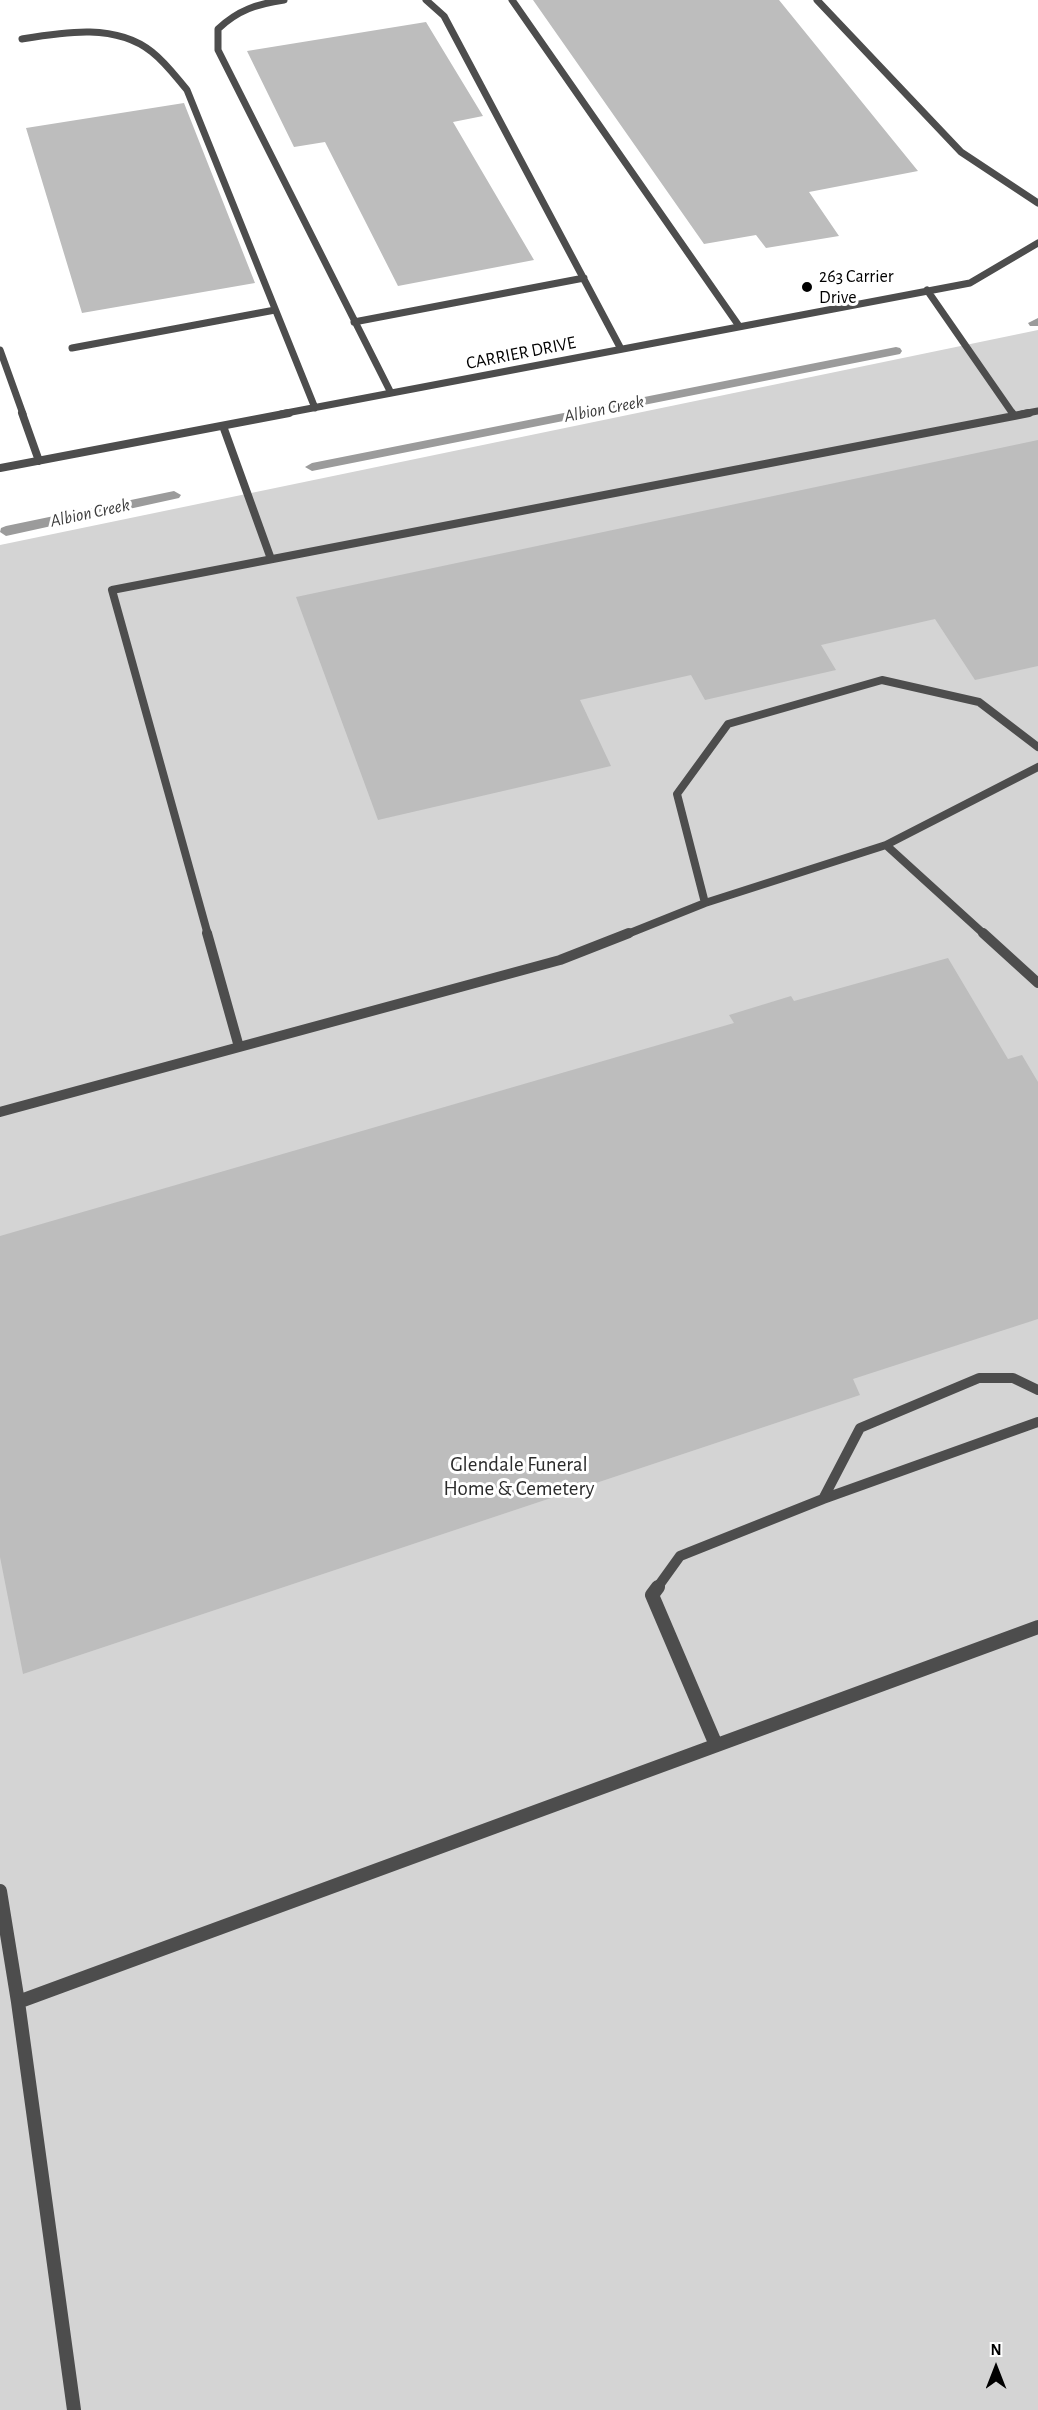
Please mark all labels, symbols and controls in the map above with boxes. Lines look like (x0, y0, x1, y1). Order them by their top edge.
place label: 263 Carrier Drive (819, 266, 894, 308)
marker: 263 Carrier Drive (800, 280, 814, 294)
street label: CARRIER DRIVE (464, 332, 578, 374)
water label: Albion Creek (562, 391, 646, 427)
water label: Albion Creek (48, 494, 132, 532)
park label: Glendale Funeral Home & Cemetery (444, 1452, 594, 1502)
north arrow (966, 2338, 1026, 2398)
text: N (990, 2342, 1002, 2358)

